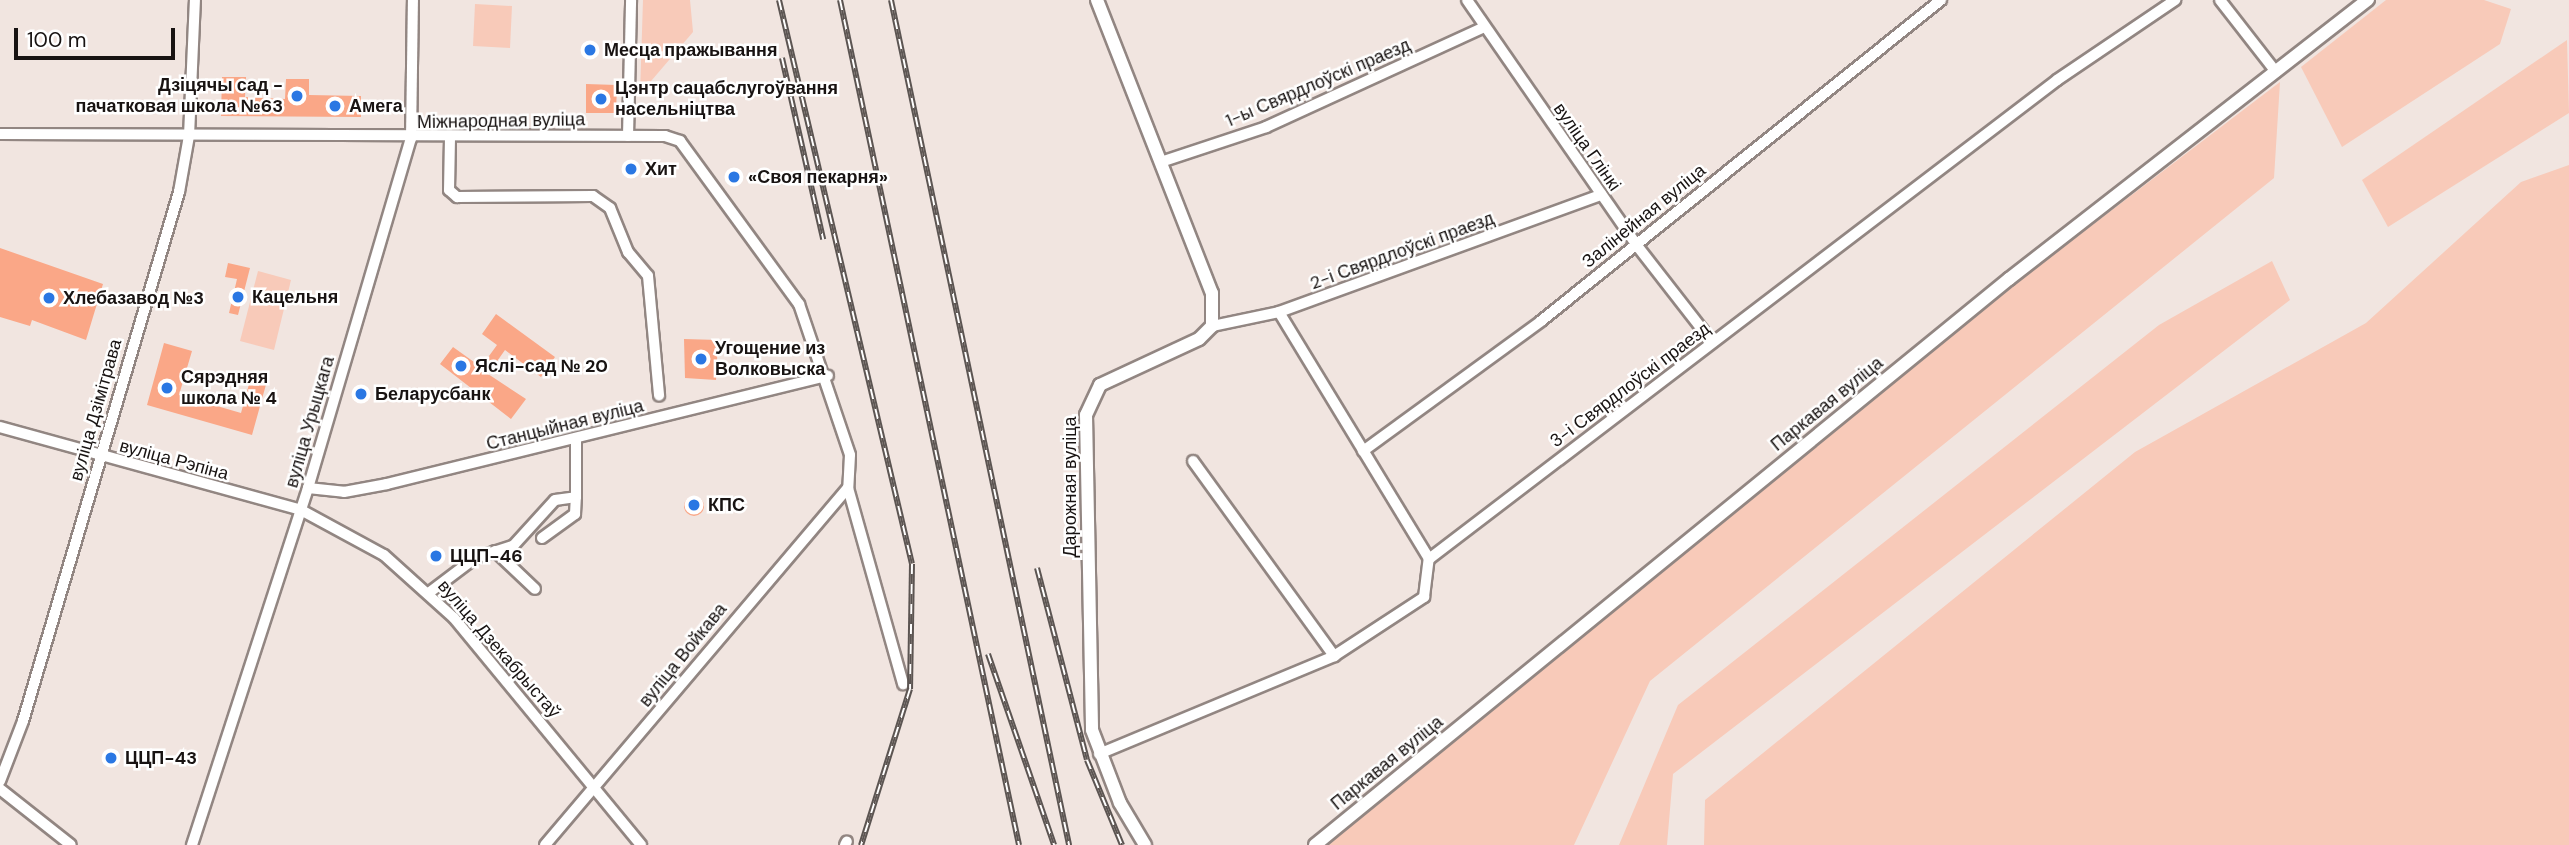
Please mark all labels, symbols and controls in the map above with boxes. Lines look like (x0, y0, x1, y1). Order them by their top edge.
scale bar (18, 14, 178, 58)
text: 100 m (27, 26, 87, 54)
street label: 1-ы Свярдлоўскі праезд (1222, 34, 1414, 132)
place label: Месца пражывання (604, 39, 777, 61)
marker: Месца пражывання (582, 42, 598, 58)
place label: Дзіцячы сад - пачатковая школа №63 (76, 75, 283, 118)
place label: Цэнтр сацабслугоўвання насельніцтва (615, 78, 838, 120)
marker: Дзіцячы сад - пачатковая школа №63 (289, 88, 305, 104)
marker: Цэнтр сацабслугоўвання насельніцтва (593, 91, 609, 107)
place label: Амега (349, 95, 403, 117)
marker: Амега (327, 98, 343, 114)
street label: вуліца Глінкі (1549, 99, 1625, 195)
street label: Міжнародная вуліца (417, 109, 585, 133)
place label: Хит (645, 158, 677, 180)
street label: Залінейная вуліца (1578, 160, 1710, 272)
marker: Хит (623, 161, 639, 177)
place label: «Своя пекарня» (748, 166, 888, 188)
marker: «Своя пекарня» (726, 169, 742, 185)
street label: 2-і Свярдлоўскі праезд (1307, 208, 1497, 294)
place label: Кацельня (252, 286, 338, 308)
place label: Хлебазавод №3 (63, 287, 204, 309)
marker: Кацельня (230, 289, 246, 305)
marker: Хлебазавод №3 (41, 290, 57, 306)
street label: 3-і Свярдлоўскі праезд (1546, 318, 1714, 452)
street label: вуліца Дзімітрава (65, 337, 127, 483)
place label: Угощение из Волковыска (715, 338, 825, 380)
marker: Угощение из Волковыска (693, 351, 709, 367)
street label: Паркавая вуліца (1767, 352, 1887, 456)
street label: вуліца Урыцкага (281, 354, 339, 490)
place label: Яслі-сад № 20 (475, 355, 608, 377)
marker: Яслі-сад № 20 (453, 358, 469, 374)
place label: Сярэдняя школа № 4 (181, 367, 277, 410)
marker: Сярэдняя школа № 4 (159, 380, 175, 396)
place label: Беларусбанк (375, 383, 490, 405)
marker: Беларусбанк (353, 386, 369, 402)
street label: Станцыйная вуліца (484, 395, 646, 455)
street label: Дарожная вуліца (1059, 416, 1081, 558)
street label: вуліца Рэпіна (117, 435, 231, 485)
place label: КПС (708, 494, 745, 516)
marker: КПС (686, 497, 702, 513)
place label: ЦЦП-46 (450, 545, 523, 567)
marker: ЦЦП-46 (428, 548, 444, 564)
street label: вуліца Дзекабрыстаў (433, 576, 565, 722)
street label: вуліца Войкава (635, 599, 731, 711)
street label: Паркавая вуліца (1327, 711, 1447, 815)
place label: ЦЦП-43 (125, 747, 197, 769)
marker: ЦЦП-43 (103, 750, 119, 766)

